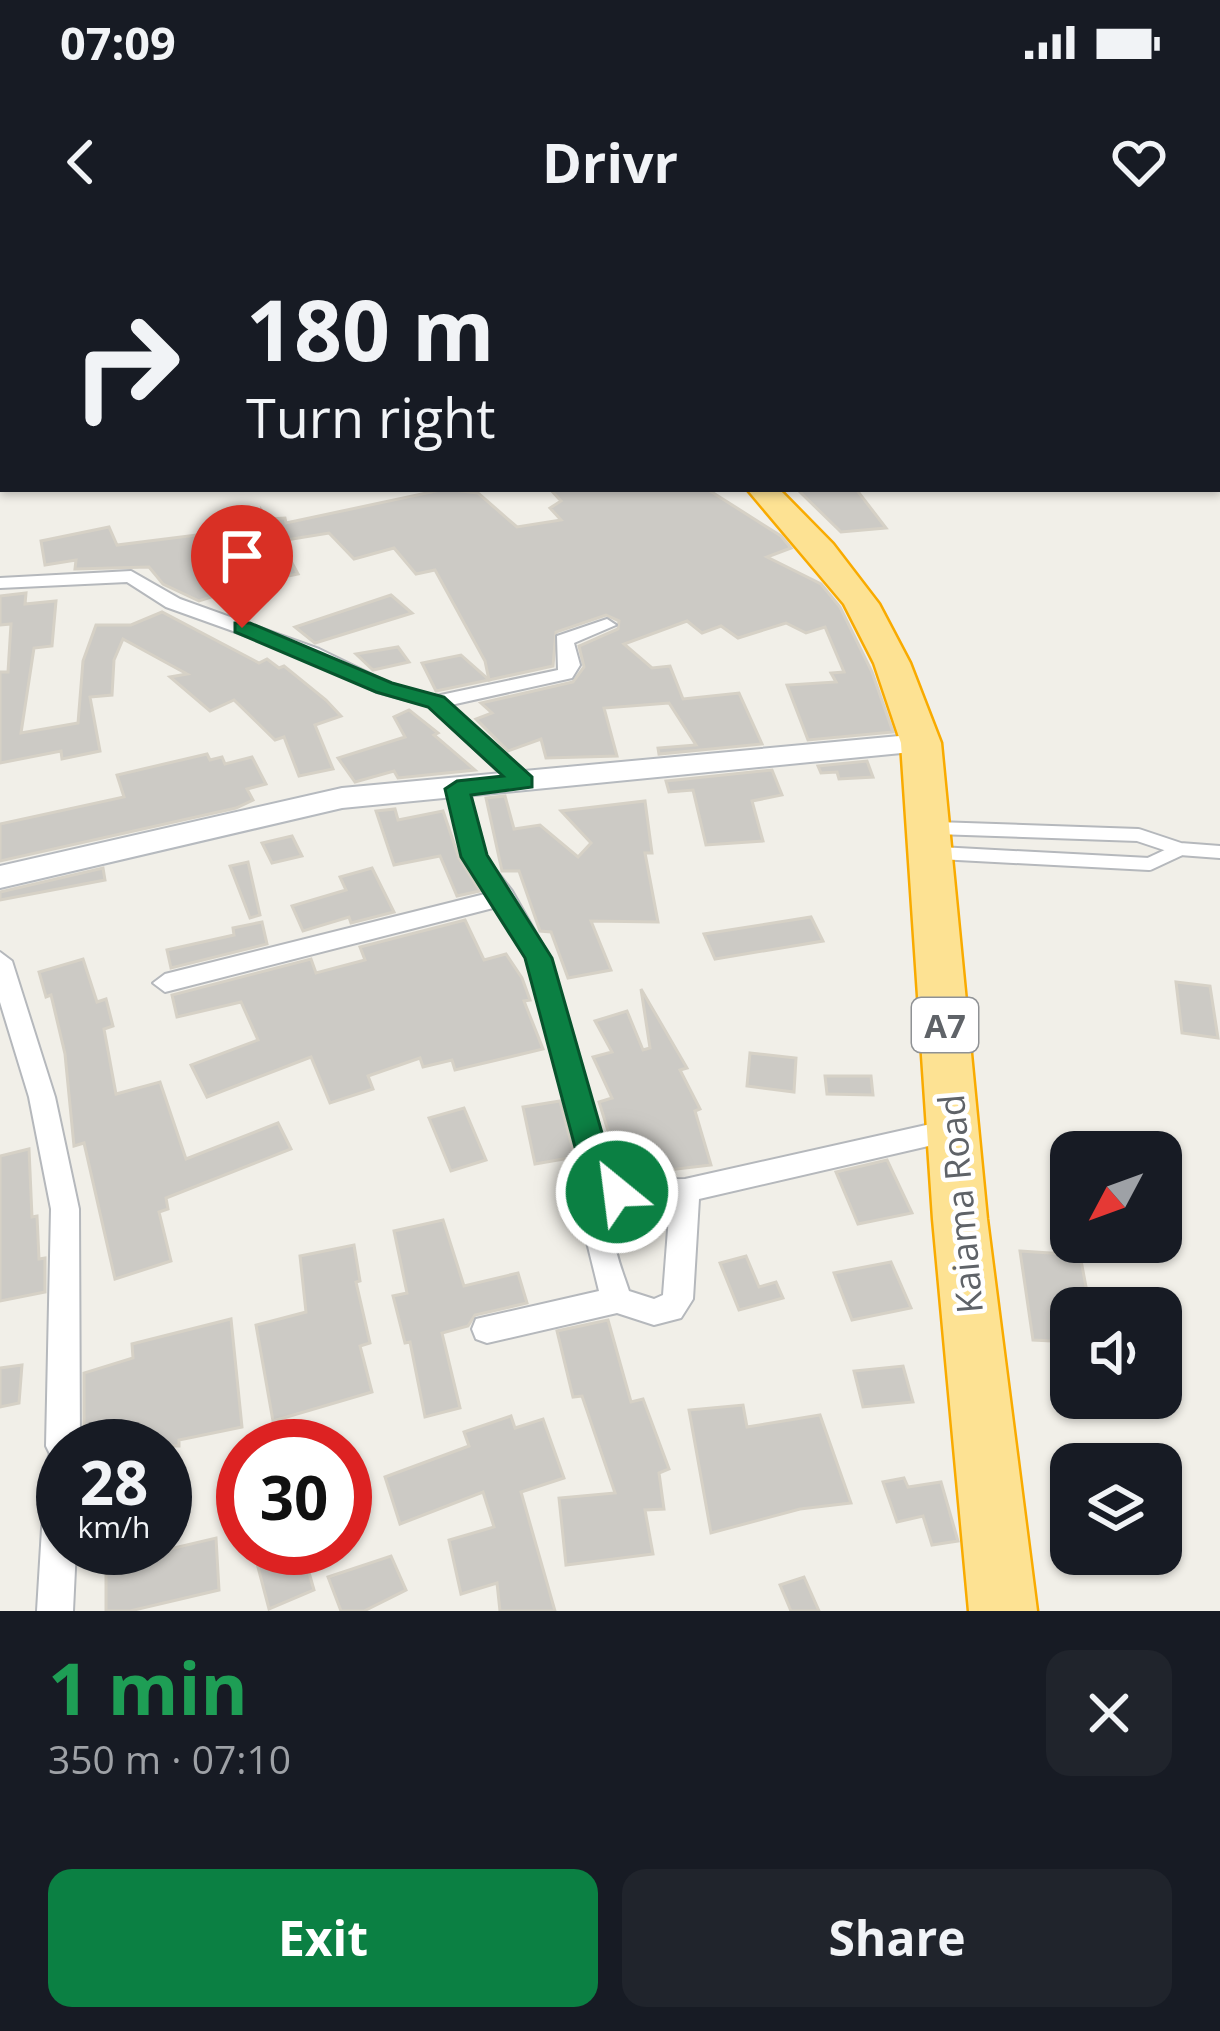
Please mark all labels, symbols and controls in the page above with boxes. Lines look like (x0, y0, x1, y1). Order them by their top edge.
text: 07:09 (60, 12, 176, 73)
text: Drivr (542, 125, 678, 199)
icon: back (48, 129, 114, 195)
icon: heart (1106, 129, 1172, 195)
text: 180 m (246, 271, 494, 386)
icon: right (48, 288, 204, 444)
text: Turn right (246, 380, 495, 454)
pin (191, 505, 293, 628)
icon: arrive (209, 523, 275, 589)
road number: A7 (912, 998, 978, 1052)
street label: Kaiama Road (926, 1092, 994, 1316)
position arrow (554, 1129, 680, 1255)
north arrow (1050, 1131, 1182, 1263)
map controls (1050, 1131, 1182, 1575)
button: sound (1050, 1287, 1182, 1419)
speed limit sign: 30 (216, 1419, 372, 1575)
text: 28 (80, 1441, 148, 1523)
button: layers (1050, 1443, 1182, 1575)
text: km/h (78, 1506, 150, 1547)
text: 1 min (48, 1638, 248, 1736)
button: close (1046, 1650, 1172, 1776)
text: 350 m · 07:10 (48, 1732, 291, 1785)
button: Exit (48, 1869, 598, 2007)
button: Share (622, 1869, 1172, 2007)

